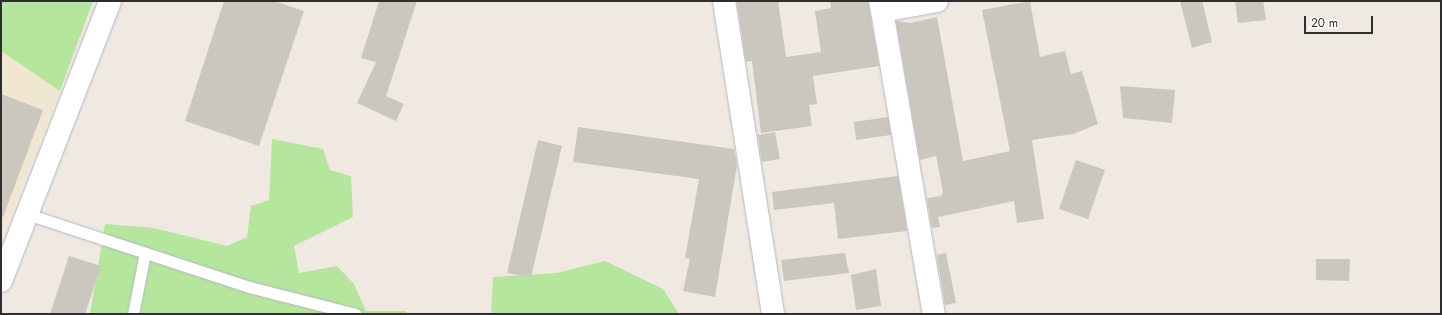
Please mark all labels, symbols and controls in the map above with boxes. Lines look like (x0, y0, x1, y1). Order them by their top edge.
scale bar (1306, 8, 1375, 34)
text: 20 m (1311, 14, 1338, 32)

